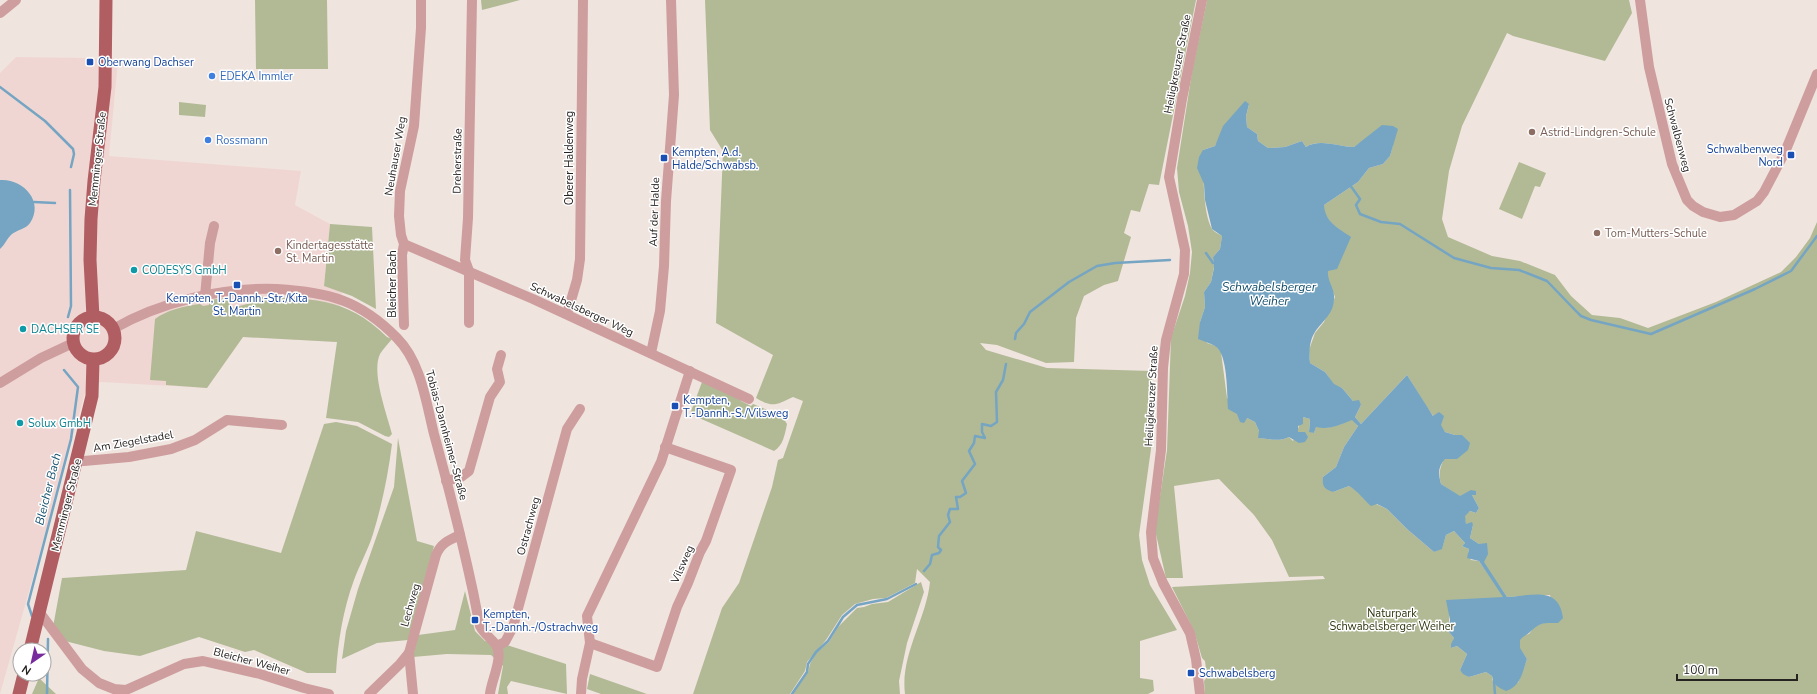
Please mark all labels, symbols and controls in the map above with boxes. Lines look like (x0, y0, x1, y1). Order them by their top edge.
street label: Heiligkreuzer Straße (1160, 13, 1195, 115)
place label: Oberwang Dachser (98, 55, 194, 70)
marker: Oberwang Dachser (85, 57, 95, 67)
place label: EDEKA Immler (220, 69, 293, 84)
marker: EDEKA Immler (207, 71, 217, 81)
street label: Schwalbenweg (1660, 96, 1695, 174)
street label: Memminger Straße (85, 111, 110, 207)
street label: Oberer Haldenweg (562, 111, 577, 205)
street label: Neuhauser Weg (381, 115, 410, 197)
place label: Astrid-Lindgren-Schule (1540, 125, 1656, 140)
marker: Astrid-Lindgren-Schule (1527, 127, 1537, 137)
street label: Dreherstraße (449, 128, 466, 194)
place label: Rossmann (216, 133, 268, 148)
marker: Rossmann (203, 135, 213, 145)
place label: Schwalbenweg Nord (1707, 142, 1783, 170)
place label: Kempten, A.d. Halde/Schwabsb. (672, 145, 758, 173)
marker: Schwalbenweg Nord (1786, 150, 1796, 160)
marker: Kempten, A.d. Halde/Schwabsb. (659, 153, 669, 163)
street label: Auf der Halde (646, 177, 663, 247)
place label: Tom-Mutters-Schule (1605, 226, 1707, 241)
marker: Tom-Mutters-Schule (1592, 228, 1602, 238)
place label: Kindertagesstätte St. Martin (286, 238, 374, 266)
marker: Kindertagesstätte St. Martin (273, 246, 283, 256)
street label: Bleicher Bach (385, 250, 400, 318)
place label: CODESYS GmbH (142, 263, 227, 278)
marker: CODESYS GmbH (129, 265, 139, 275)
street label: Schwabelsberger Weg (528, 279, 636, 340)
water label: Schwabelsberger Weiher (1222, 279, 1317, 309)
marker: Kempten, T.-Dannh.-Str./Kita St. Martin (232, 280, 242, 290)
place label: Kempten, T.-Dannh.-Str./Kita St. Martin (166, 291, 308, 319)
place label: DACHSER SE (31, 322, 99, 337)
marker: DACHSER SE (18, 324, 28, 334)
street label: Heiligkreuzer Straße (1141, 345, 1162, 447)
street label: Tobias-Dannheimer-Straße (422, 368, 471, 502)
place label: Kempten, T.-Dannh.-S./Vilsweg (683, 393, 788, 421)
marker: Kempten, T.-Dannh.-S./Vilsweg (670, 401, 680, 411)
place label: Solux GmbH (28, 416, 91, 431)
marker: Solux GmbH (15, 418, 25, 428)
street label: Am Ziegelstadel (92, 427, 175, 456)
water label: Bleicher Bach (31, 451, 65, 527)
street label: Memminger Straße (48, 457, 85, 553)
street label: Ostrachweg (513, 495, 543, 557)
street label: Vilsweg (667, 543, 697, 586)
street label: Lechweg (397, 582, 424, 629)
park label: Naturpark Schwabelsberger Weiher (1330, 606, 1454, 634)
place label: Kempten, T.-Dannh.-/Ostrachweg (483, 607, 598, 635)
marker: Kempten, T.-Dannh.-/Ostrachweg (470, 615, 480, 625)
north arrow (12, 642, 52, 682)
street label: Bleicher Weiher (212, 644, 292, 679)
scale bar (1677, 656, 1797, 682)
text: N (19, 661, 34, 678)
text: 100 m (1683, 662, 1718, 678)
place label: Schwabelsberg (1199, 666, 1275, 681)
marker: Schwabelsberg (1186, 668, 1196, 678)

